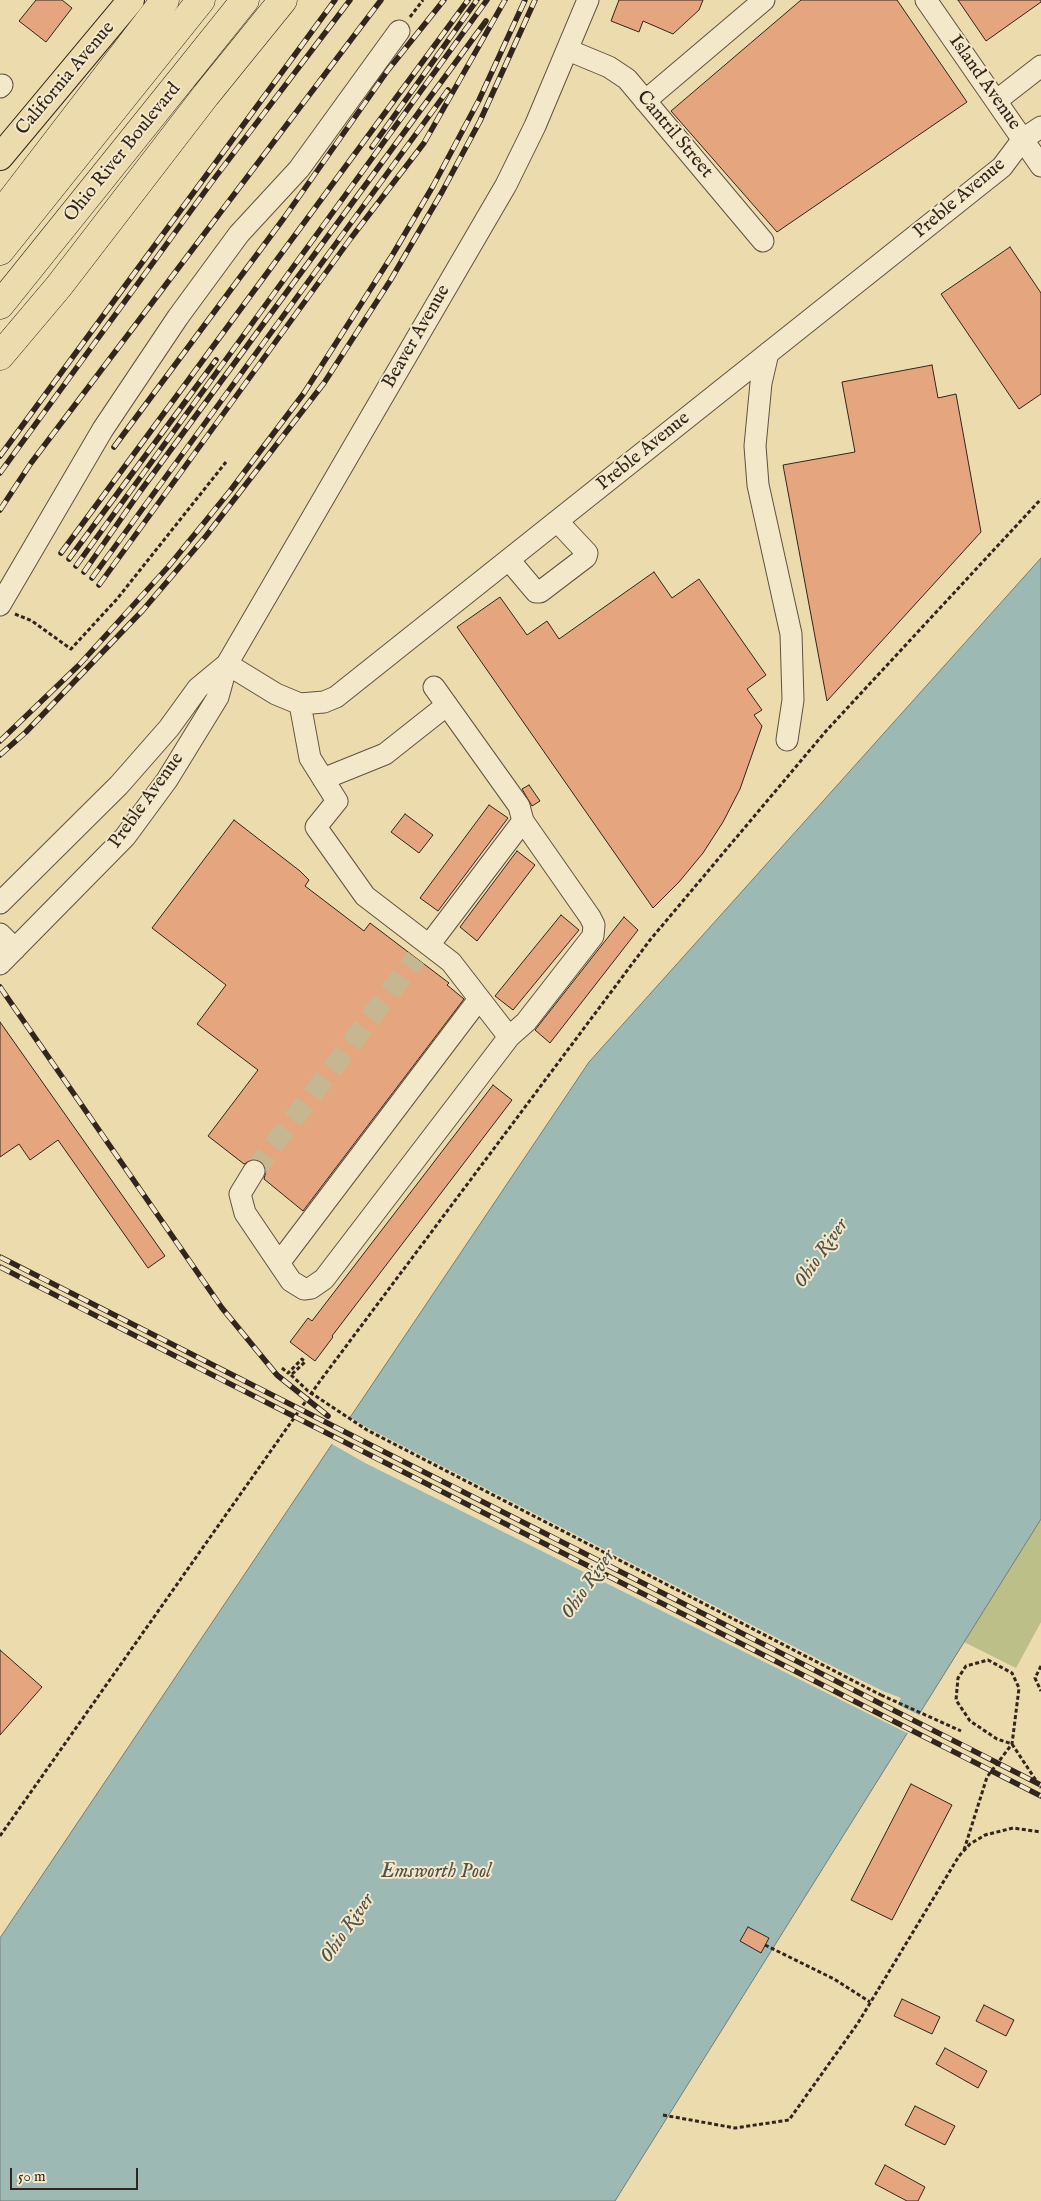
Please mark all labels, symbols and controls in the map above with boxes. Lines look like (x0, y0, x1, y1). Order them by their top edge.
street label: California Avenue (12, 17, 120, 141)
street label: Island Avenue (943, 31, 1025, 135)
street label: Ohio River Boulevard (60, 79, 186, 227)
street label: Cantril Street (631, 87, 717, 183)
street label: Preble Avenue (909, 154, 1011, 244)
street label: Beaver Avenue (378, 281, 456, 393)
street label: Preble Avenue (593, 408, 695, 496)
street label: Preble Avenue (105, 749, 189, 853)
water label: Ohio River (789, 1215, 855, 1293)
water label: Ohio River (556, 1546, 622, 1624)
water label: Emsworth Pool (381, 1861, 491, 1885)
water label: Ohio River (315, 1890, 381, 1968)
scale bar (12, 2158, 140, 2190)
text: 50 m (18, 2167, 46, 2186)

